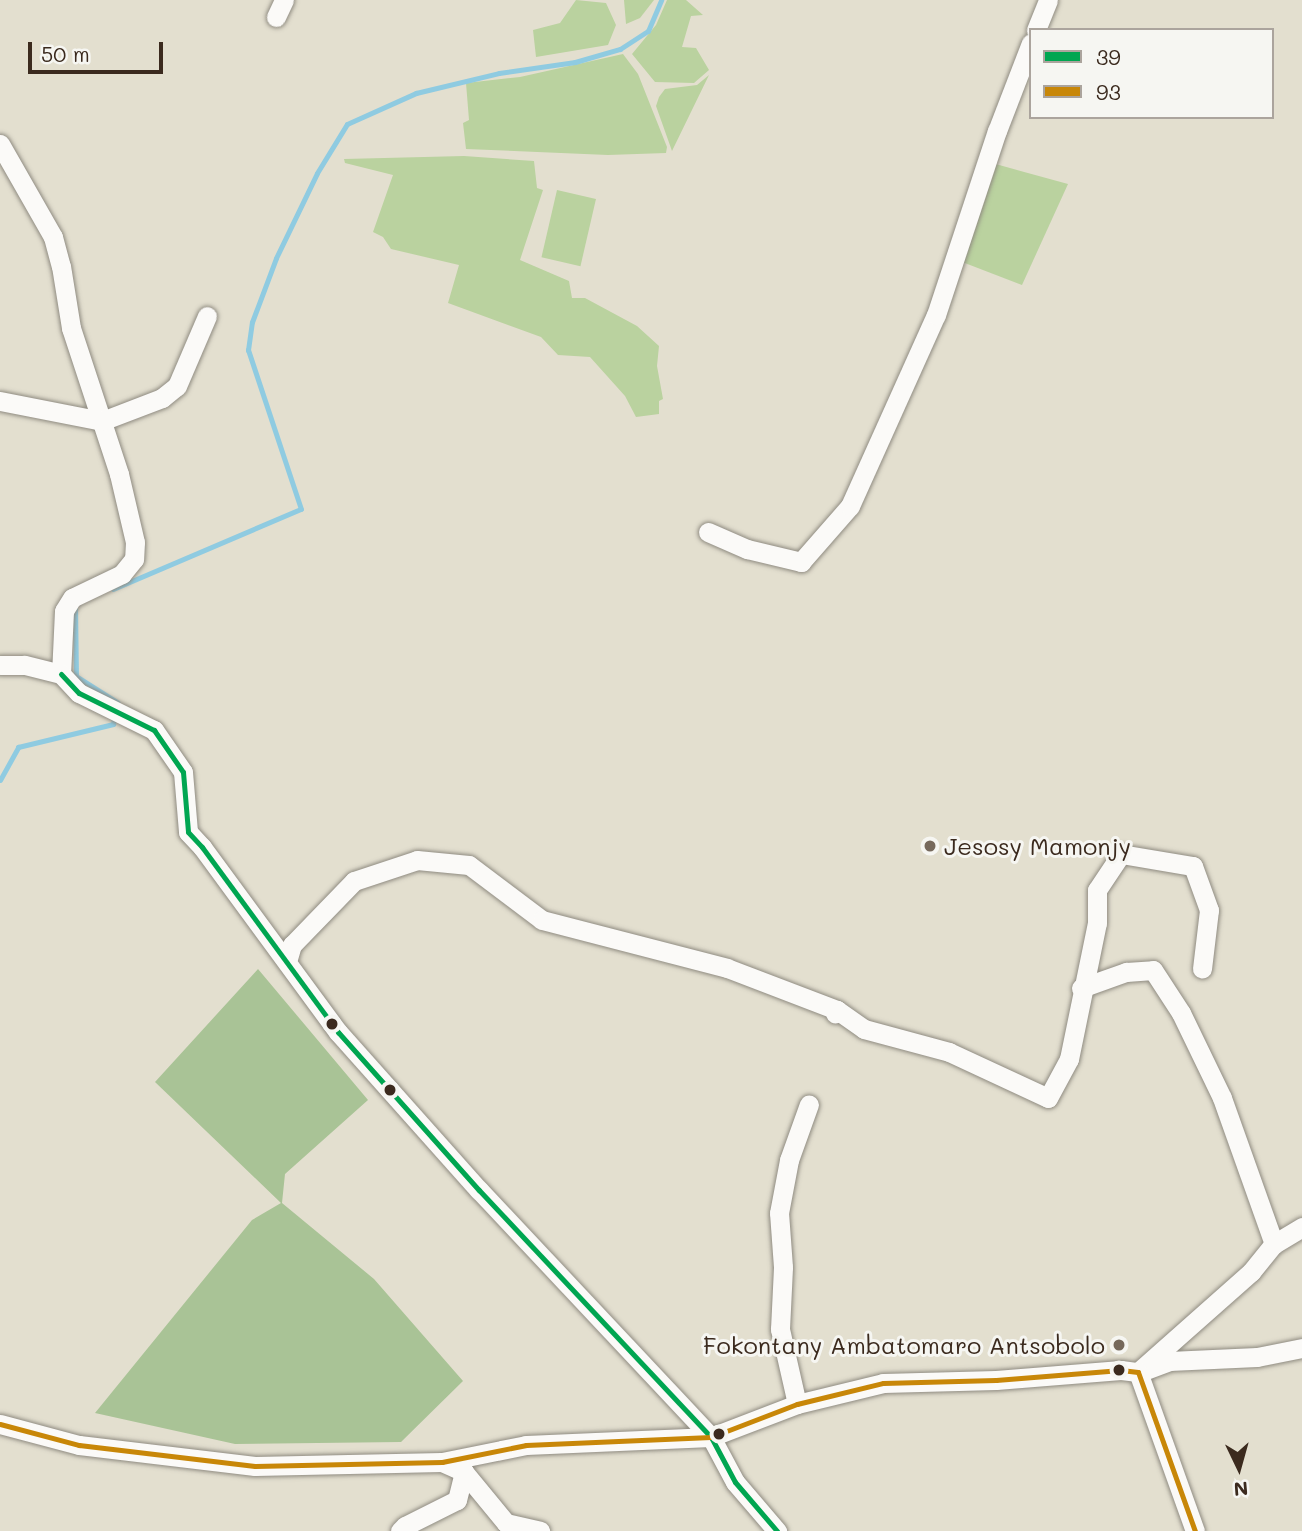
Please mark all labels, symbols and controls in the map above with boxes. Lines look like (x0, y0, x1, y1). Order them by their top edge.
scale bar (32, 28, 166, 72)
legend (1029, 28, 1274, 119)
text: 50 m (41, 40, 90, 67)
text: 39 (1096, 43, 1121, 70)
text: 93 (1096, 78, 1121, 105)
place label: Jesosy Mamonjy (944, 832, 1131, 860)
marker: Jesosy Mamonjy (922, 838, 938, 854)
unlabelled marker (325, 1017, 339, 1031)
unlabelled marker (383, 1083, 397, 1097)
place label: Fokontany Ambatomaro Antsobolo (703, 1331, 1105, 1359)
marker: Fokontany Ambatomaro Antsobolo (1111, 1337, 1127, 1353)
unlabelled marker (1112, 1363, 1126, 1377)
unlabelled marker (712, 1427, 726, 1441)
north arrow (1204, 1433, 1274, 1503)
text: N (1233, 1476, 1249, 1502)

